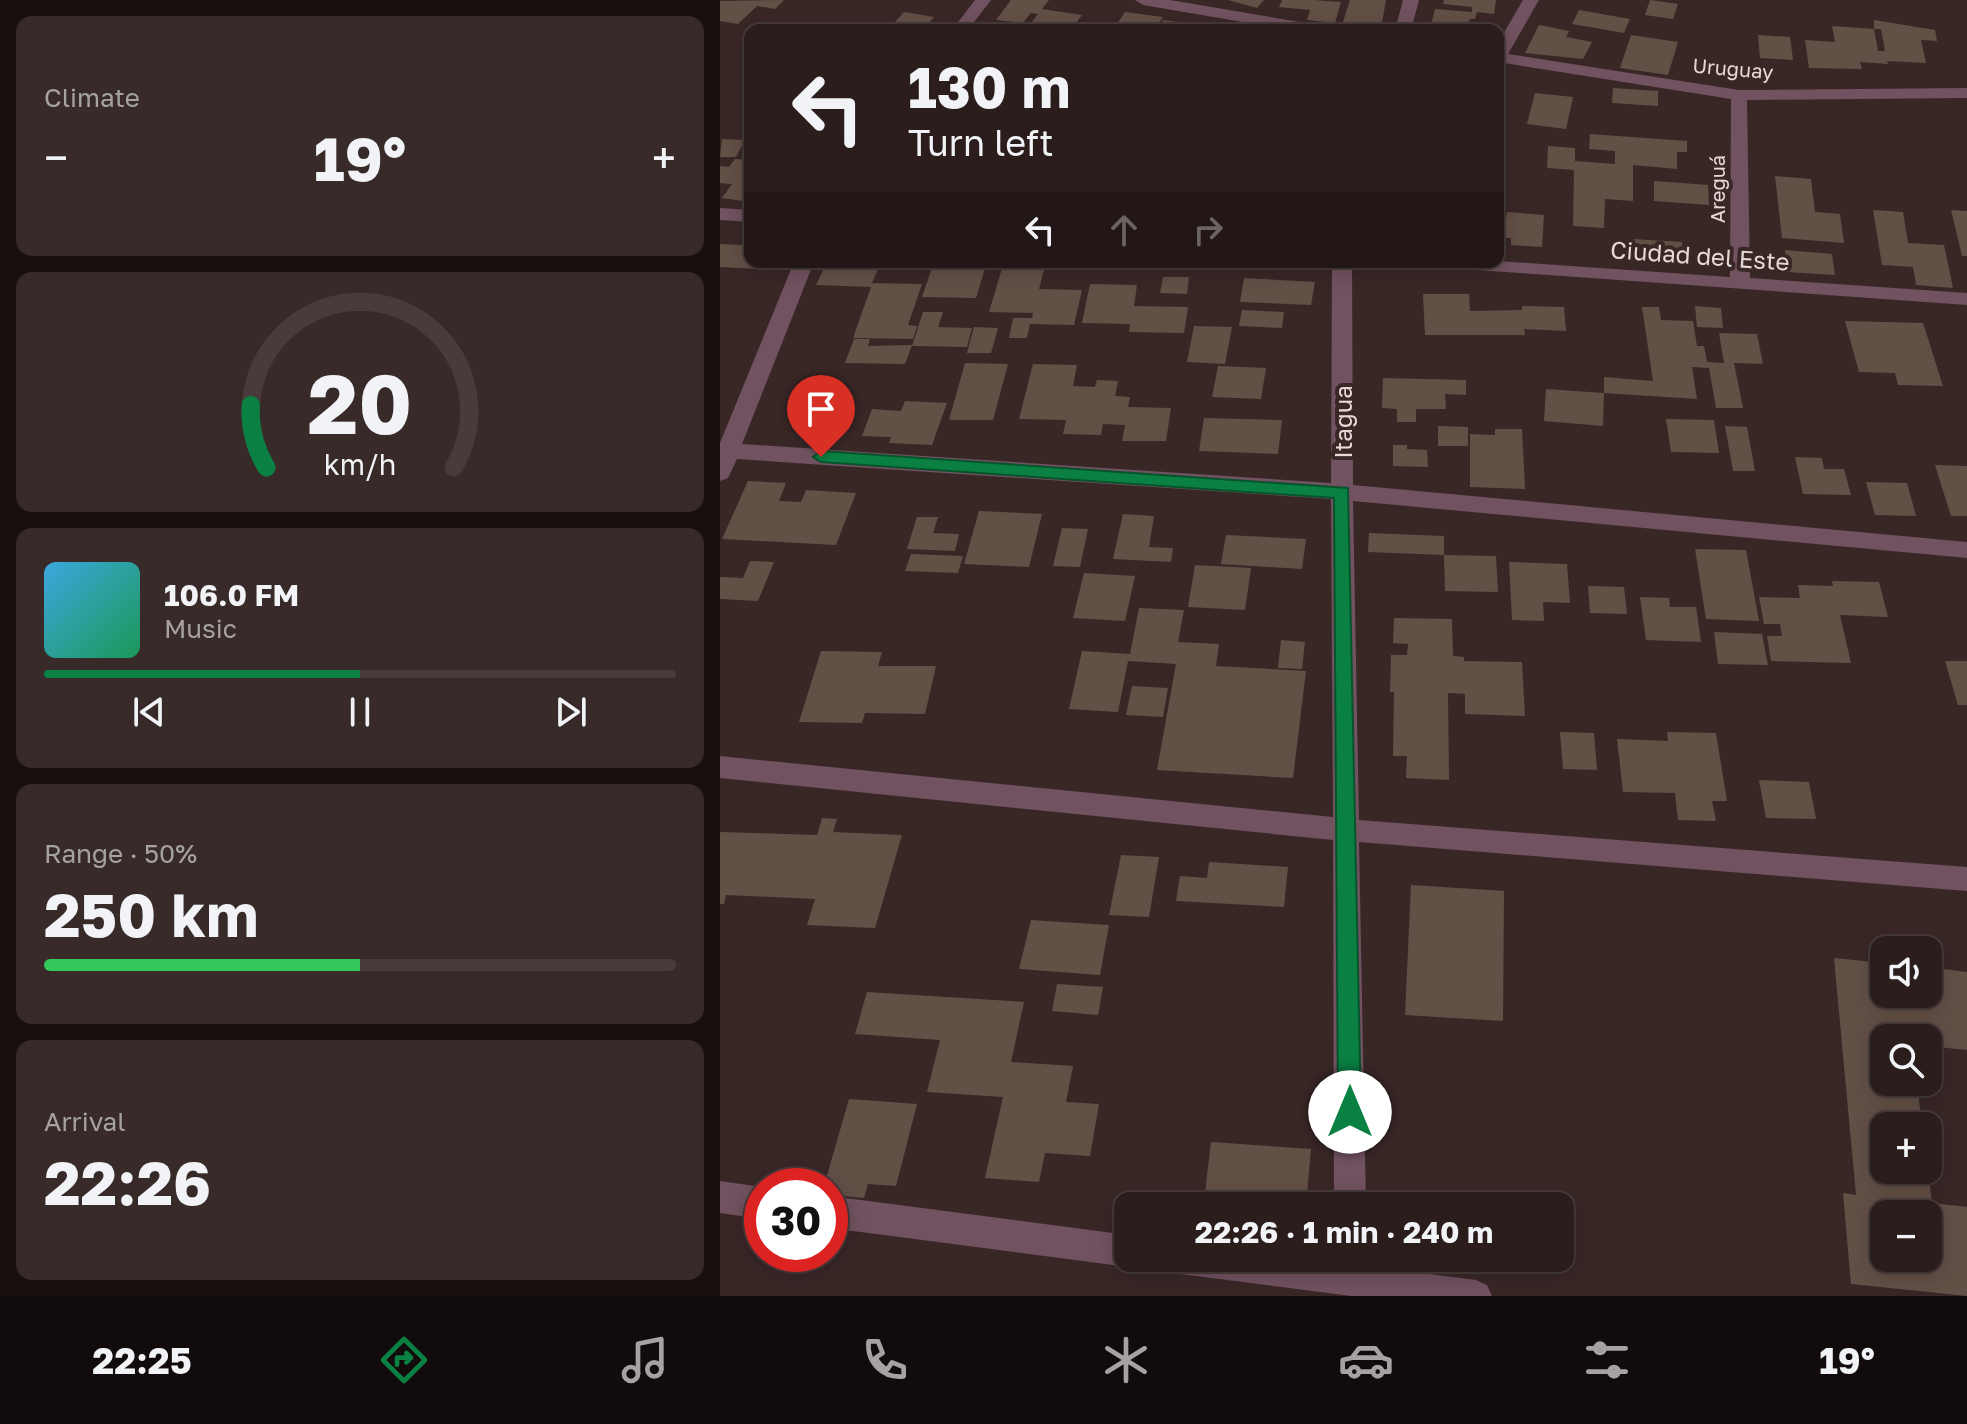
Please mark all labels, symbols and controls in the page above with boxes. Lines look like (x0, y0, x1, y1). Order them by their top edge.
text: 130 m (908, 53, 1070, 120)
street label: Uruguay (1692, 53, 1774, 83)
icon: left (776, 56, 880, 160)
text: Climate (44, 82, 140, 113)
text: Turn left (908, 121, 1054, 164)
text: 19° (314, 122, 406, 194)
text: − (44, 131, 68, 184)
text: + (652, 131, 676, 184)
street label: Areguá (1705, 155, 1729, 223)
icon: left (1018, 208, 1062, 252)
icon: ahead (1102, 208, 1146, 252)
icon: right (1186, 208, 1230, 252)
street label: Ciudad del Este (1609, 234, 1791, 276)
text: 20 (308, 352, 412, 452)
pin (787, 375, 855, 457)
street label: Itagua (1328, 385, 1357, 459)
icon: arrive (799, 387, 843, 431)
text: km/h (324, 447, 396, 481)
text: 106.0 FM (164, 577, 299, 613)
text: Music (164, 613, 237, 644)
icon: previous (127, 690, 171, 734)
icon: pause (338, 690, 382, 734)
icon: next (549, 690, 593, 734)
text: Range · 50% (44, 838, 197, 869)
text: 250 km (44, 878, 259, 950)
map controls (1870, 936, 1942, 1272)
button: sound (1870, 936, 1942, 1008)
button: search (1870, 1024, 1942, 1096)
position arrow (1308, 1070, 1392, 1154)
text: Arrival (44, 1106, 125, 1137)
button: + (1870, 1112, 1942, 1184)
text: 22:26 (44, 1146, 211, 1218)
speed limit sign: 30 (744, 1168, 848, 1272)
button: − (1870, 1200, 1942, 1272)
text: 22:26 · 1 min · 240 m (1195, 1214, 1493, 1250)
icon: directions (376, 1332, 432, 1388)
icon: music (617, 1332, 673, 1388)
icon: phone (857, 1332, 913, 1388)
icon: climate (1098, 1332, 1154, 1388)
icon: car (1338, 1332, 1394, 1388)
icon: filters (1579, 1332, 1635, 1388)
text: 22:25 (92, 1339, 192, 1382)
text: 19° (1819, 1339, 1875, 1382)

